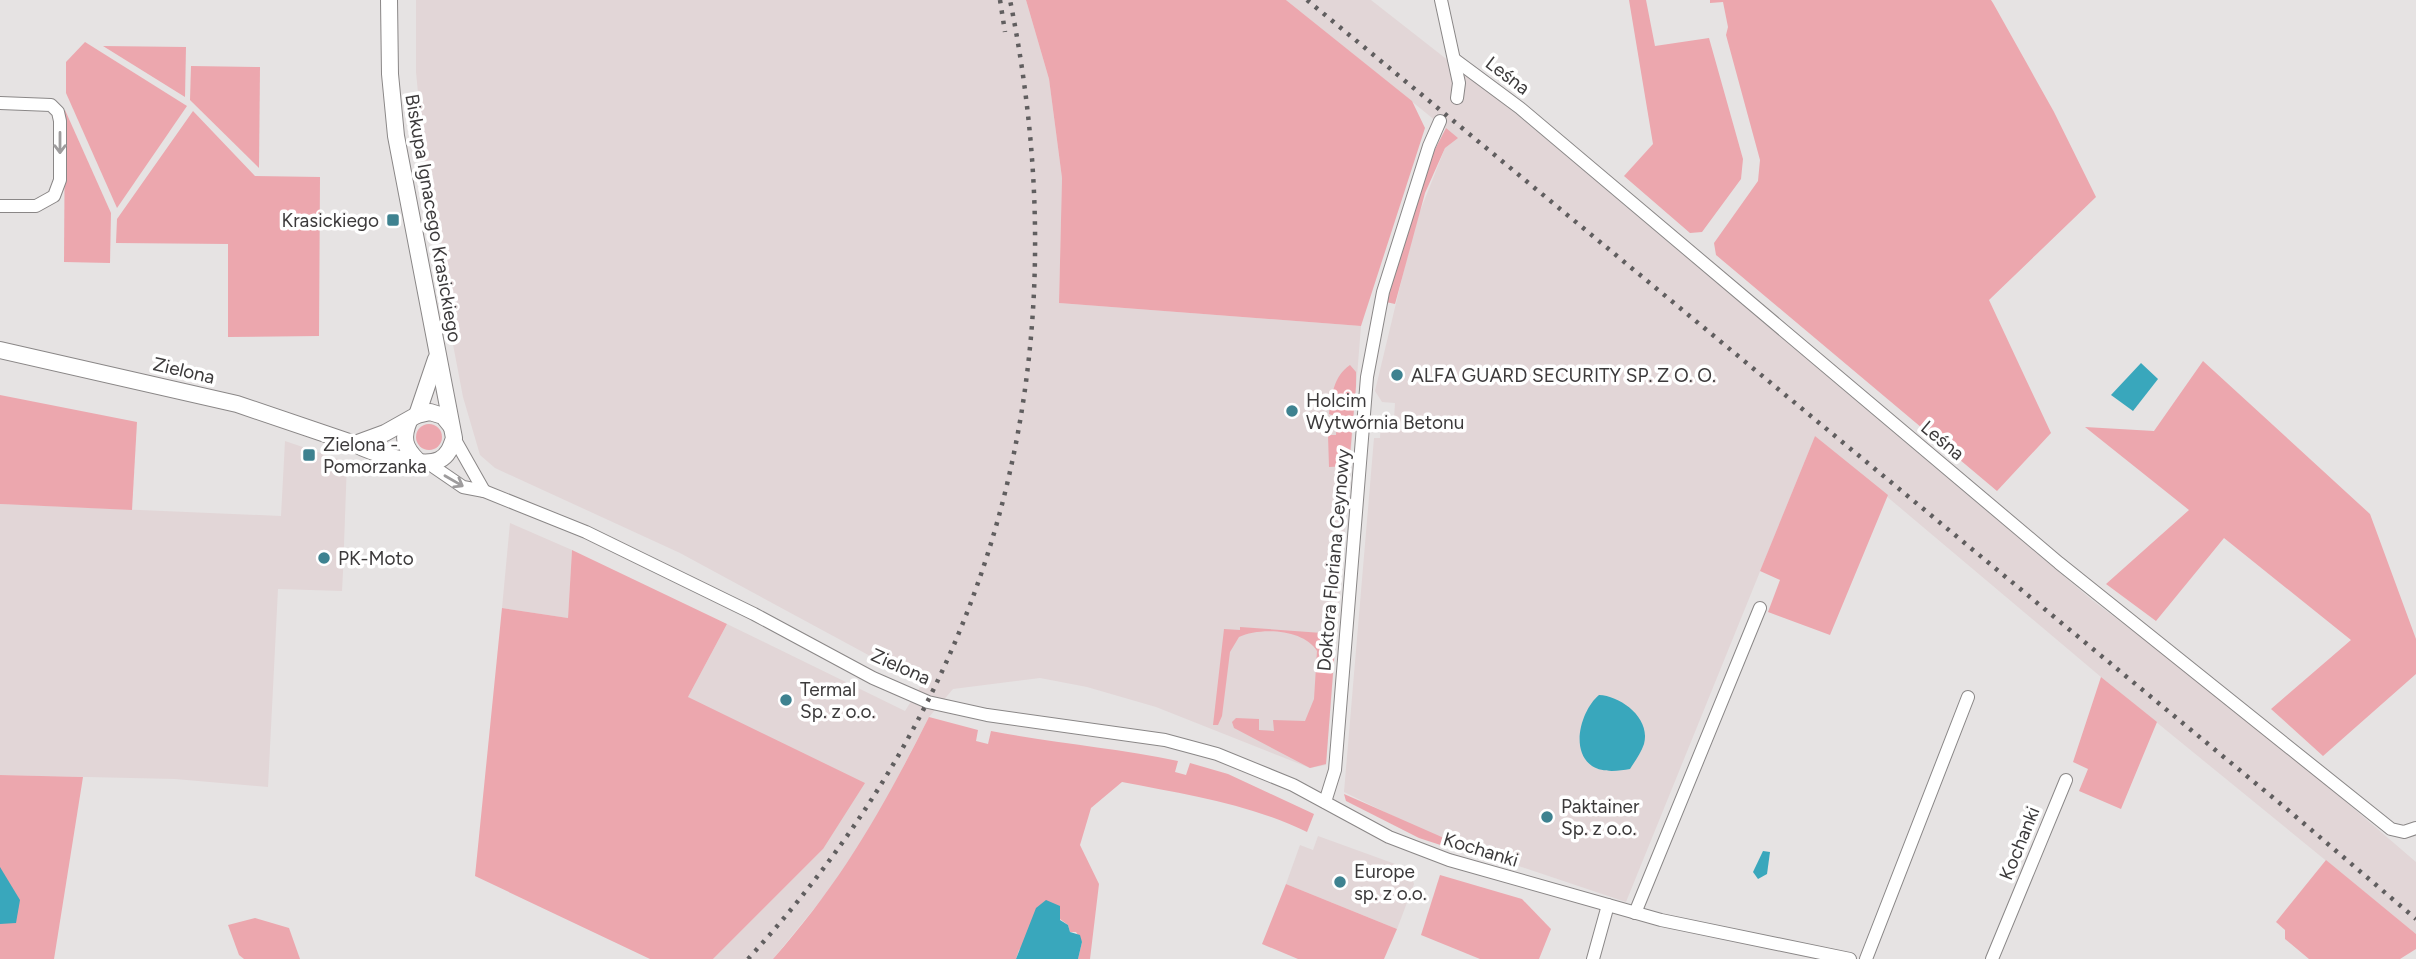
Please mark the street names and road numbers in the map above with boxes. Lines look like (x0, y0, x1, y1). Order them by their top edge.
street label: Leśna (1481, 51, 1534, 99)
street label: Biskupa Ignacego Krasickiego (400, 92, 467, 344)
street label: Zielona (151, 352, 217, 389)
street label: Leśna (1916, 416, 1969, 465)
street label: Doktora Floriana Ceynowy (1312, 448, 1355, 672)
street label: Zielona (868, 643, 934, 690)
street label: Kochanki (1994, 803, 2045, 883)
street label: Kochanki (1441, 827, 1521, 872)

